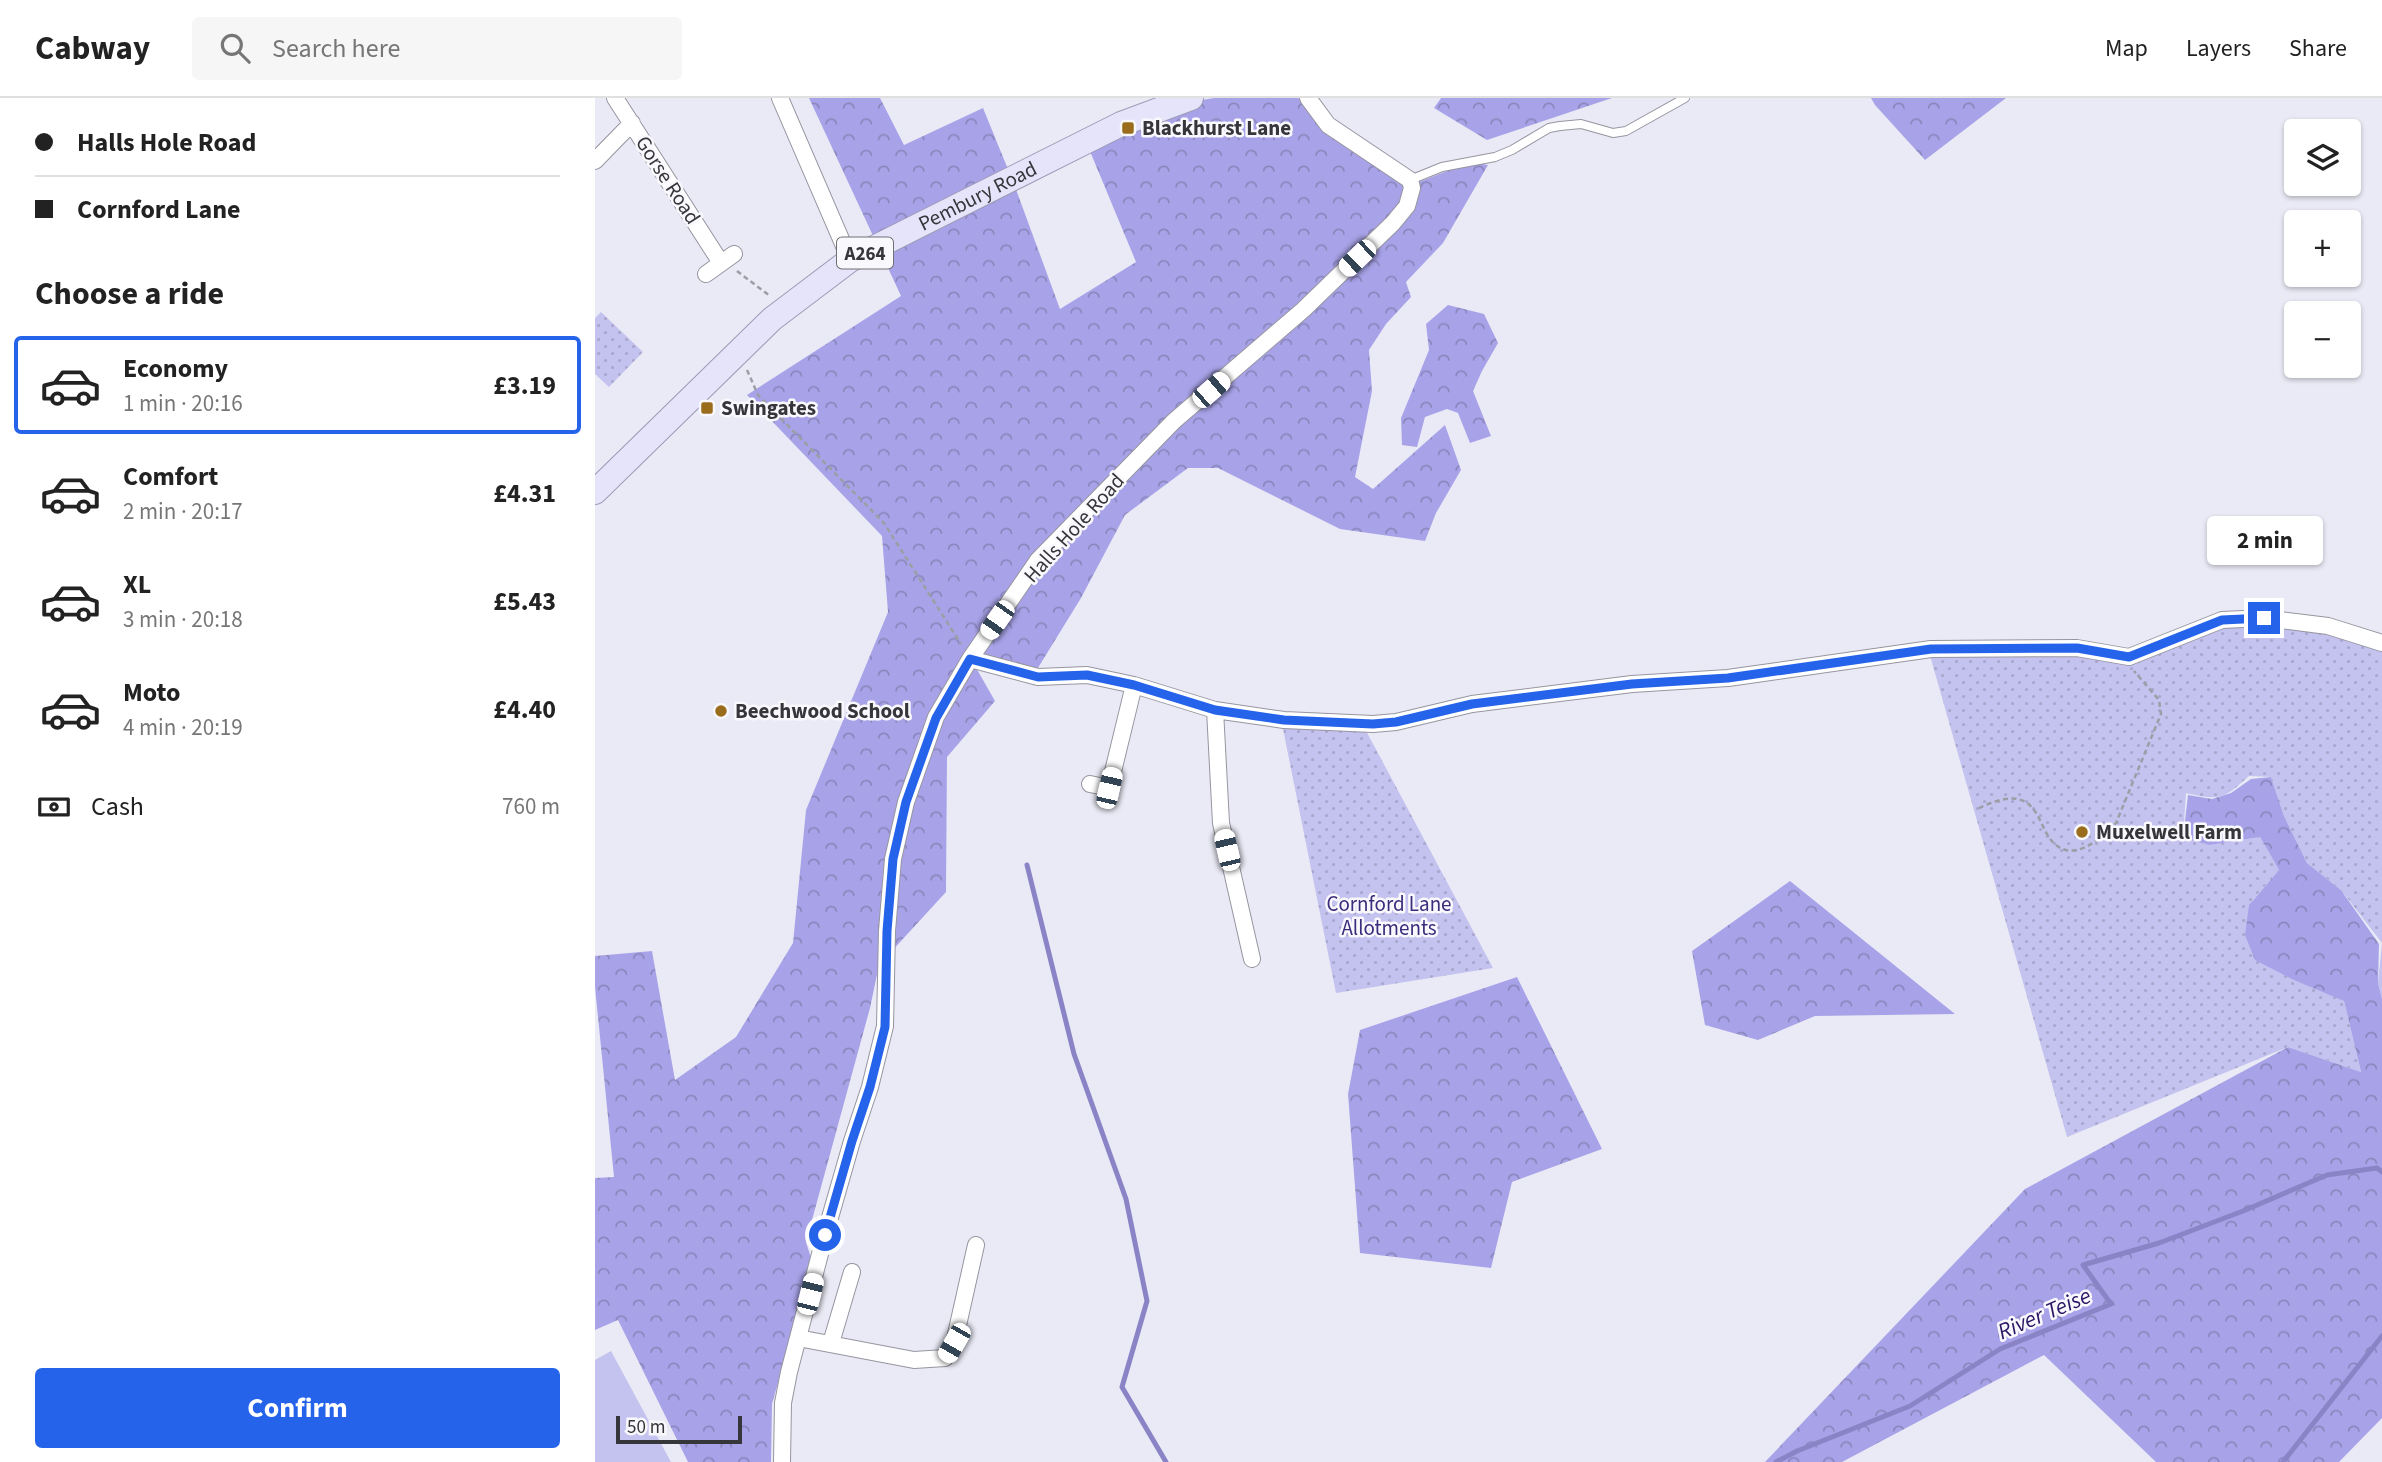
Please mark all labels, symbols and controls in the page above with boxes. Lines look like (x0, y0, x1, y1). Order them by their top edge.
search box (192, 17, 682, 80)
text: Cabway (35, 25, 150, 72)
icon: search (216, 29, 254, 67)
text: Search here (272, 30, 400, 67)
text: Map (2105, 31, 2148, 66)
text: Layers (2186, 31, 2251, 66)
text: Share (2289, 31, 2347, 66)
place label: Blackhurst Lane (1142, 113, 1291, 143)
map controls (2284, 119, 2361, 378)
button: layers (2284, 119, 2361, 196)
marker: Blackhurst Lane (1120, 120, 1136, 136)
text: Halls Hole Road (77, 124, 256, 161)
street label: Gorse Road (628, 130, 708, 230)
street label: Pembury Road (913, 154, 1042, 238)
text: Cornford Lane (77, 191, 241, 228)
button: + (2284, 210, 2361, 287)
car (1335, 236, 1380, 280)
road number: A264 (837, 238, 893, 268)
text: Choose a ride (35, 271, 224, 317)
button: − (2284, 301, 2361, 378)
text: Economy (123, 350, 228, 387)
icon: car (39, 354, 102, 417)
text: £3.19 (493, 367, 556, 404)
car (1189, 368, 1234, 412)
text: 1 min · 20:16 (123, 387, 243, 420)
place label: Swingates (721, 393, 816, 423)
marker: Swingates (699, 400, 715, 416)
text: Comfort (123, 458, 218, 495)
icon: car (39, 462, 102, 525)
street label: Halls Hole Road (1017, 467, 1131, 589)
text: £4.31 (493, 475, 556, 512)
text: 2 min · 20:17 (123, 495, 243, 528)
callout: 2 min (2206, 517, 2322, 566)
text: 2 min (2237, 524, 2293, 557)
text: XL (123, 566, 151, 603)
icon: car (39, 570, 102, 633)
text: £5.43 (493, 583, 556, 620)
car (977, 597, 1018, 643)
route end (2248, 602, 2280, 634)
text: 3 min · 20:18 (123, 603, 243, 636)
text: Moto (123, 674, 180, 711)
icon: car (39, 678, 102, 741)
text: £4.40 (493, 691, 556, 728)
place label: Beechwood School (735, 696, 910, 726)
marker: Beechwood School (713, 703, 729, 719)
text: 4 min · 20:19 (123, 711, 243, 744)
car (1095, 765, 1124, 811)
icon: cash (35, 788, 73, 826)
text: Cash (91, 788, 144, 825)
text: 760 m (502, 790, 560, 823)
place label: Muxelwell Farm (2096, 817, 2242, 847)
marker: Muxelwell Farm (2074, 824, 2090, 840)
car (1213, 827, 1242, 873)
park label: Cornford Lane Allotments (1326, 889, 1452, 943)
route start (809, 1219, 841, 1251)
car (795, 1271, 826, 1317)
water label: River Teise (1992, 1279, 2096, 1348)
car (935, 1320, 974, 1366)
button: Confirm (35, 1368, 560, 1448)
scale bar (616, 1413, 742, 1445)
text: 50 m (627, 1414, 665, 1441)

